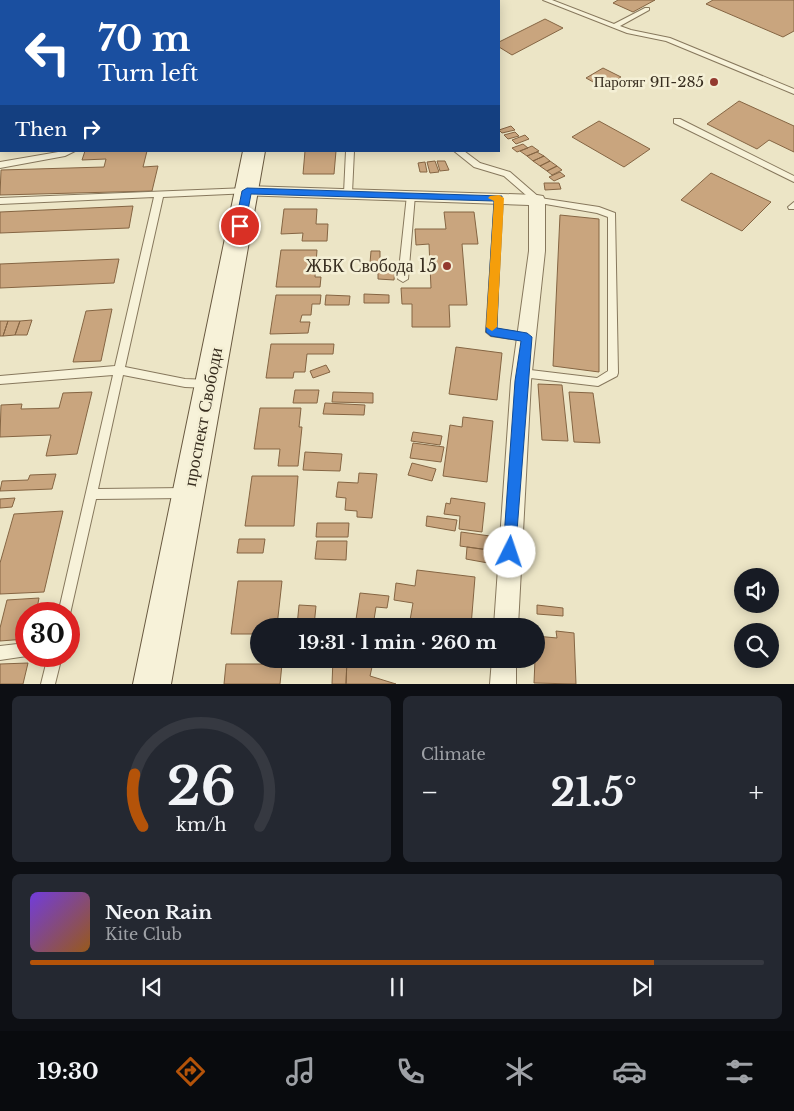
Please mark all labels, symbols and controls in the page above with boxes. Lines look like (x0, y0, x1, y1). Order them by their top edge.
text: 70 m (98, 17, 191, 60)
icon: left (15, 20, 80, 85)
text: Turn left (98, 60, 198, 87)
place label: Паротяг 9П-285 (594, 72, 704, 91)
marker: Паротяг 9П-285 (708, 76, 720, 88)
icon: right (77, 115, 105, 143)
text: Then (15, 118, 67, 141)
pin (219, 205, 261, 247)
icon: arrive (226, 212, 254, 240)
place label: ЖБК Свобода 15 (306, 255, 437, 277)
marker: ЖБК Свобода 15 (441, 260, 453, 272)
street label: проспект Свободи (179, 345, 227, 488)
position arrow (483, 525, 535, 577)
map controls (734, 568, 779, 668)
button: sound (734, 568, 779, 613)
speed limit sign: 30 (15, 602, 80, 667)
button: search (734, 623, 779, 668)
text: 19:31 · 1 min · 260 m (298, 631, 497, 654)
text: Climate (421, 744, 486, 764)
text: 26 (167, 755, 236, 819)
text: 21.5° (550, 769, 637, 816)
text: − (421, 775, 439, 810)
text: + (749, 775, 764, 810)
text: km/h (176, 814, 227, 836)
text: Neon Rain (105, 901, 212, 924)
text: Kite Club (105, 924, 182, 944)
icon: previous (138, 973, 166, 1001)
icon: pause (383, 973, 411, 1001)
icon: next (628, 973, 656, 1001)
icon: directions (173, 1054, 208, 1089)
icon: music (283, 1054, 318, 1089)
icon: phone (393, 1054, 428, 1089)
icon: climate (502, 1054, 537, 1089)
icon: car (612, 1054, 647, 1089)
icon: filters (722, 1054, 757, 1089)
text: 19:30 (37, 1058, 99, 1085)

